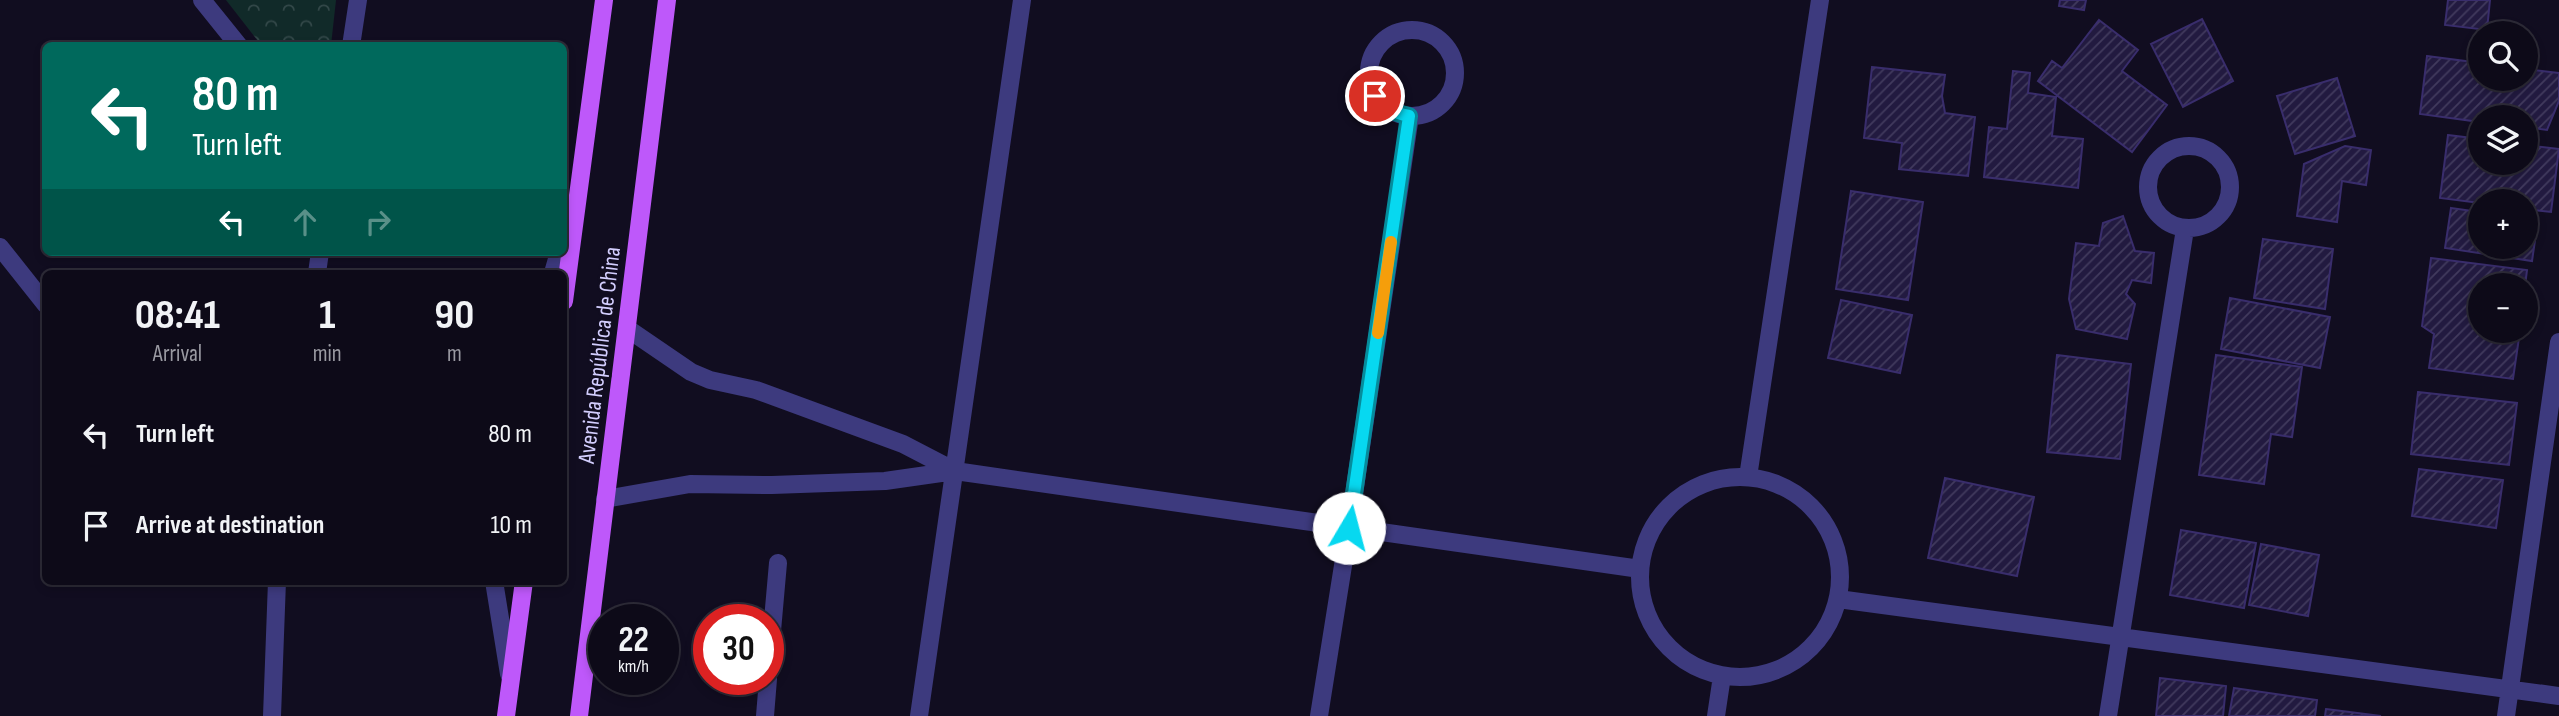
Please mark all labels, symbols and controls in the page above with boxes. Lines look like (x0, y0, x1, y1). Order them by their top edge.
map controls (2468, 21, 2538, 343)
button: search (2468, 21, 2538, 91)
text: 80 m (192, 66, 279, 125)
pin (1345, 66, 1405, 126)
icon: left (77, 70, 168, 161)
icon: arrive (1356, 77, 1394, 115)
button: layers (2468, 105, 2538, 175)
text: Turn left (192, 126, 282, 165)
button: + (2468, 189, 2538, 259)
icon: left (213, 203, 251, 241)
icon: ahead (286, 203, 324, 241)
icon: right (359, 203, 397, 241)
street label: Avenida República de China (572, 245, 627, 466)
button: − (2468, 273, 2538, 343)
text: 08:41 (135, 290, 220, 341)
text: 1 (319, 290, 335, 341)
text: 90 (434, 290, 474, 341)
text: Arrival (153, 340, 202, 368)
text: min (313, 340, 342, 368)
text: m (447, 340, 462, 368)
icon: left (77, 416, 115, 454)
text: Turn left (136, 419, 214, 450)
text: 80 m (488, 419, 532, 450)
position arrow (1312, 491, 1386, 565)
icon: arrive (77, 507, 115, 545)
text: Arrive at destination (136, 510, 324, 541)
text: 10 m (490, 510, 532, 541)
speed limit sign: 30 (693, 604, 784, 695)
text: 22 (618, 619, 649, 662)
text: km/h (618, 656, 649, 677)

